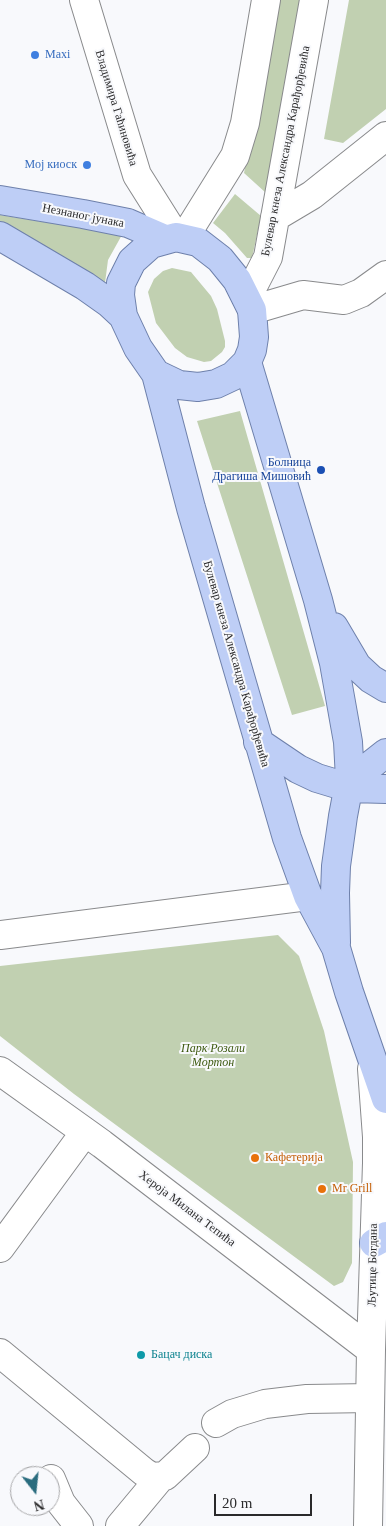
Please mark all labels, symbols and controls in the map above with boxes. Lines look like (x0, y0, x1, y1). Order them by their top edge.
street label: Булевар кнеза Александра Карађорђевића (259, 45, 313, 257)
place label: Maxi (45, 48, 70, 62)
street label: Владимира Гаћиновића (92, 48, 140, 168)
marker: Maxi (29, 49, 41, 61)
place label: Мој киоск (25, 158, 77, 172)
marker: Мој киоск (81, 159, 93, 171)
street label: Незнаног јунака (41, 201, 125, 231)
place label: Болница Драгиша Мишовић (212, 456, 311, 484)
marker: Болница Драгиша Мишовић (315, 464, 327, 476)
street label: Булевар кнеза Александра Карађорђевића (200, 559, 272, 769)
park label: Парк Розали Мортон (181, 1042, 245, 1070)
place label: Кафетерија (265, 1151, 323, 1165)
marker: Кафетерија (249, 1152, 261, 1164)
street label: Хероја Милана Тепића (136, 1168, 238, 1250)
place label: Mr Grill (332, 1182, 372, 1196)
marker: Mr Grill (316, 1183, 328, 1195)
street label: Љутице Богдана (365, 1223, 381, 1307)
place label: Бацач диска (151, 1348, 212, 1362)
marker: Бацач диска (135, 1349, 147, 1361)
north arrow (10, 1466, 60, 1516)
scale bar (216, 1484, 314, 1516)
text: 20 m (222, 1495, 252, 1511)
text: N (32, 1496, 46, 1514)

